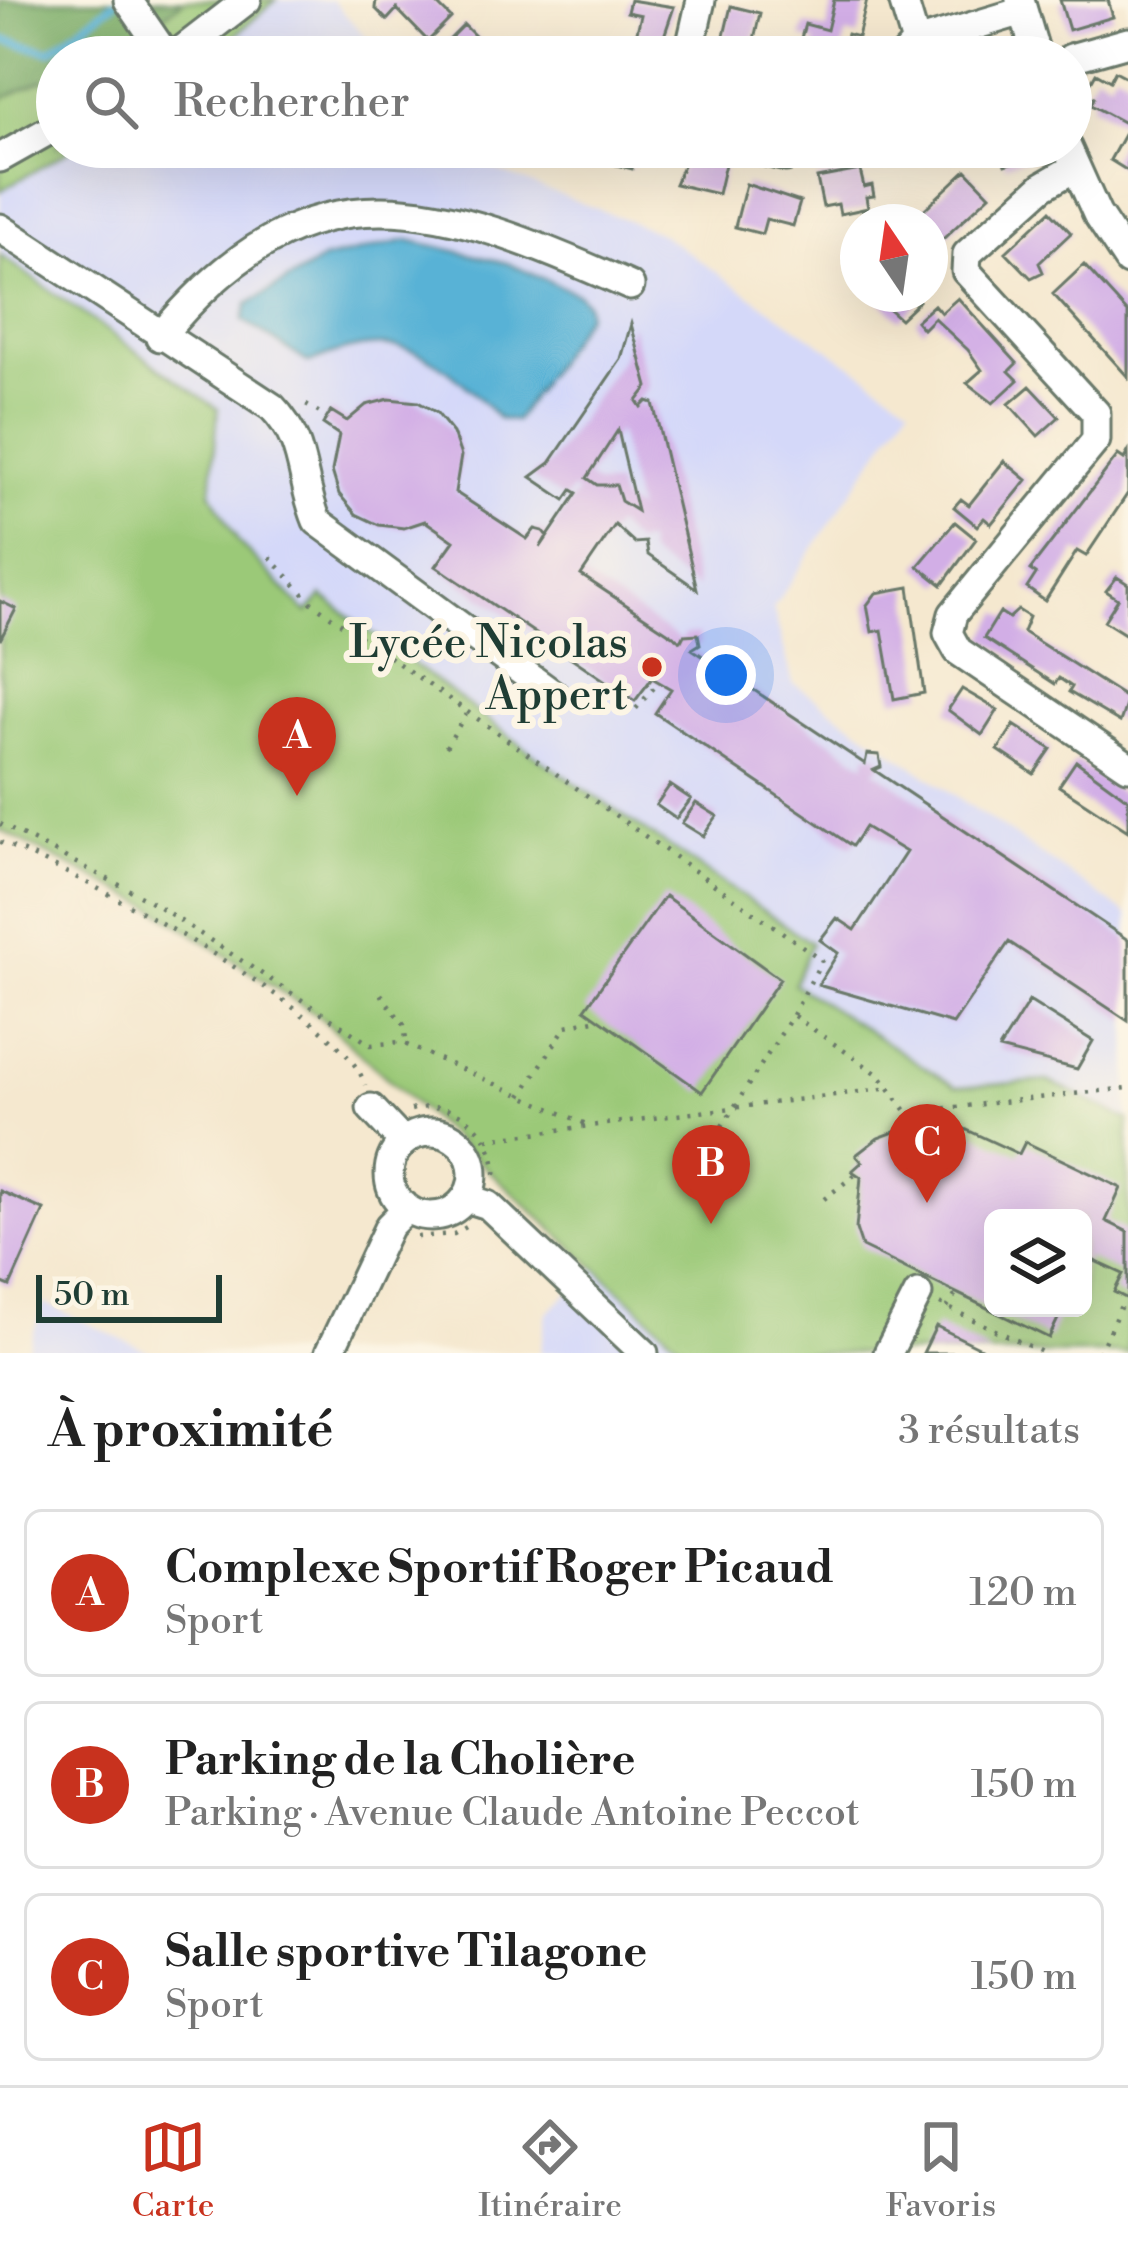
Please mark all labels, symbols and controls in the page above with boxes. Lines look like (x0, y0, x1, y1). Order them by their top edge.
search box (36, 36, 1092, 168)
icon: search (78, 69, 144, 135)
text: Rechercher (174, 74, 410, 131)
north arrow (840, 204, 948, 312)
place label: Lycée Nicolas Appert (349, 615, 628, 724)
your location (696, 645, 756, 705)
marker: Lycée Nicolas Appert (639, 654, 665, 680)
pin: A (258, 697, 336, 796)
pin: C (888, 1104, 966, 1203)
pin: B (672, 1125, 750, 1224)
map controls (984, 1209, 1092, 1317)
button: layers (984, 1209, 1092, 1317)
scale bar (36, 1269, 222, 1322)
text: 50 m (54, 1275, 130, 1316)
text: À proximité (48, 1399, 333, 1463)
text: 3 résultats (898, 1407, 1080, 1456)
text: Complexe Sportif Roger Picaud (165, 1540, 834, 1597)
text: A (76, 1569, 104, 1618)
text: 120 m (969, 1569, 1077, 1618)
text: Sport (165, 1597, 264, 1646)
text: Parking de la Cholière (165, 1732, 636, 1789)
text: B (75, 1761, 105, 1810)
text: 150 m (971, 1761, 1077, 1810)
text: Parking · Avenue Claude Antoine Peccot (165, 1789, 860, 1838)
text: Salle sportive Tilagone (165, 1924, 647, 1981)
text: C (76, 1953, 104, 2002)
text: 150 m (971, 1953, 1077, 2002)
text: Sport (165, 1981, 264, 2030)
tab: Carte (132, 2114, 214, 2227)
tab: Itinéraire (478, 2114, 622, 2227)
tab: Favoris (886, 2114, 996, 2227)

